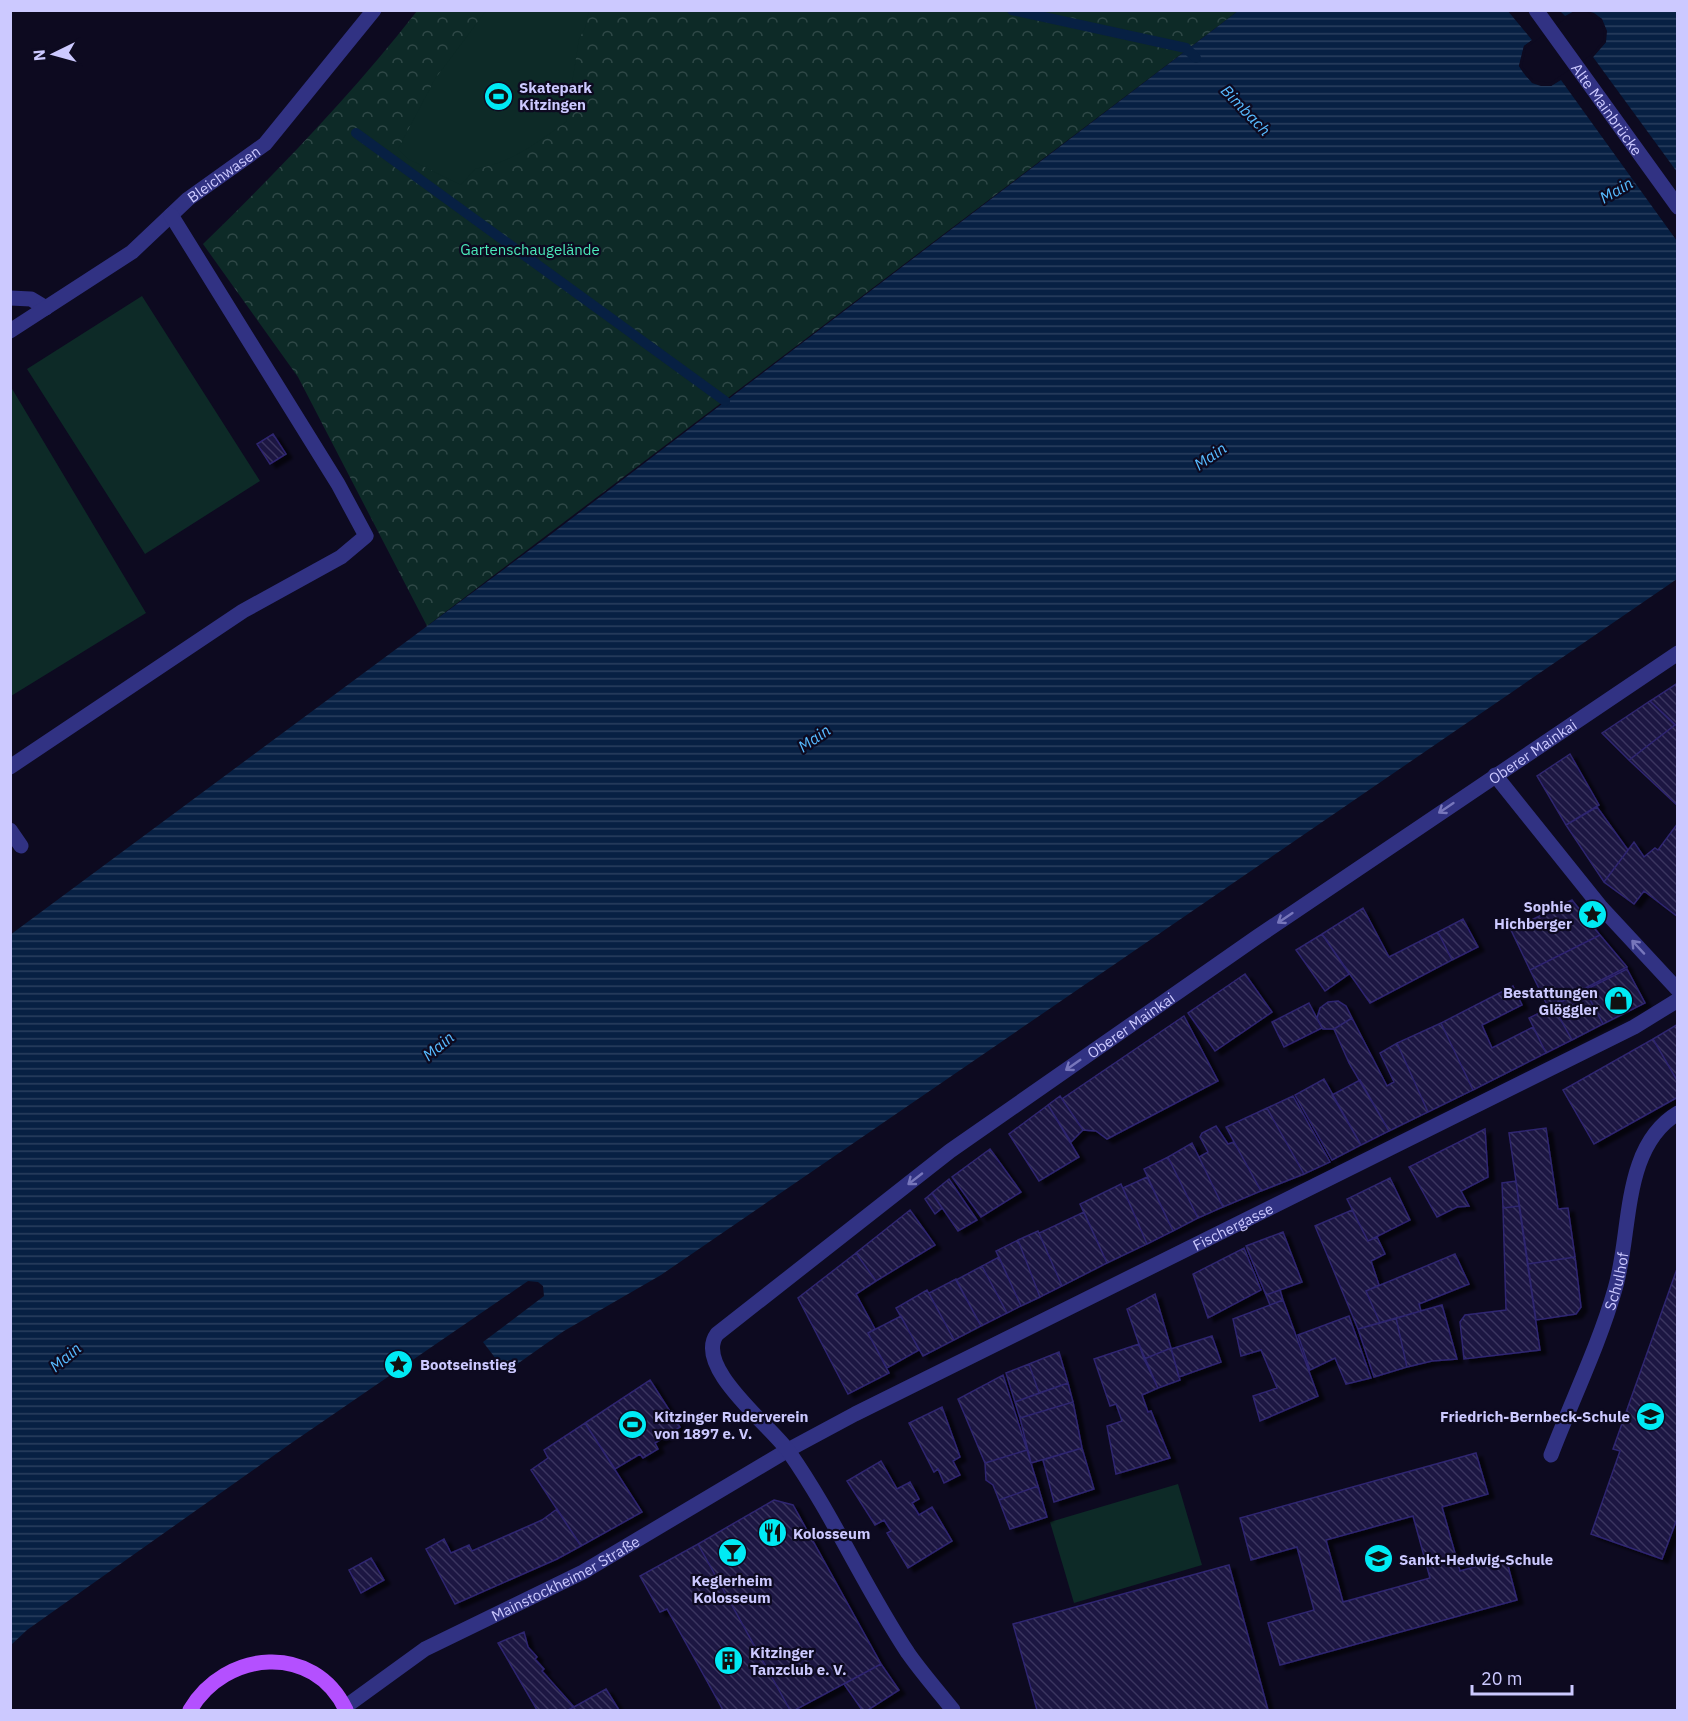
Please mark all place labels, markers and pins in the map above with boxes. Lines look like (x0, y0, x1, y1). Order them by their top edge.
place label: Skatepark Kitzingen (519, 78, 592, 114)
sports icon: Skatepark Kitzingen (482, 80, 514, 112)
place label: Sophie Hichberger (1494, 897, 1572, 933)
place icon: Sophie Hichberger (1577, 899, 1609, 931)
place label: Bestattungen Glöggler (1503, 983, 1598, 1019)
shop icon: Bestattungen Glöggler (1603, 985, 1635, 1017)
place icon: Bootseinstieg (383, 1348, 415, 1380)
place label: Bootseinstieg (420, 1355, 517, 1374)
school or university icon: Friedrich-Bernbeck-Schule (1635, 1400, 1667, 1432)
place label: Kitzinger Ruderverein von 1897 e. V. (654, 1407, 809, 1443)
place label: Friedrich-Bernbeck-Schule (1440, 1407, 1630, 1426)
sports icon: Kitzinger Ruderverein von 1897 e. V. (617, 1409, 649, 1441)
restaurant icon: Kolosseum (756, 1517, 788, 1549)
place label: Kolosseum (793, 1524, 870, 1543)
bar icon: Keglerheim Kolosseum (716, 1537, 748, 1569)
school or university icon: Sankt-Hedwig-Schule (1362, 1543, 1394, 1575)
place label: Sankt-Hedwig-Schule (1399, 1550, 1553, 1569)
place label: Keglerheim Kolosseum (692, 1571, 772, 1607)
place label: Kitzinger Tanzclub e. V. (750, 1643, 847, 1679)
building icon: Kitzinger Tanzclub e. V. (713, 1645, 745, 1677)

